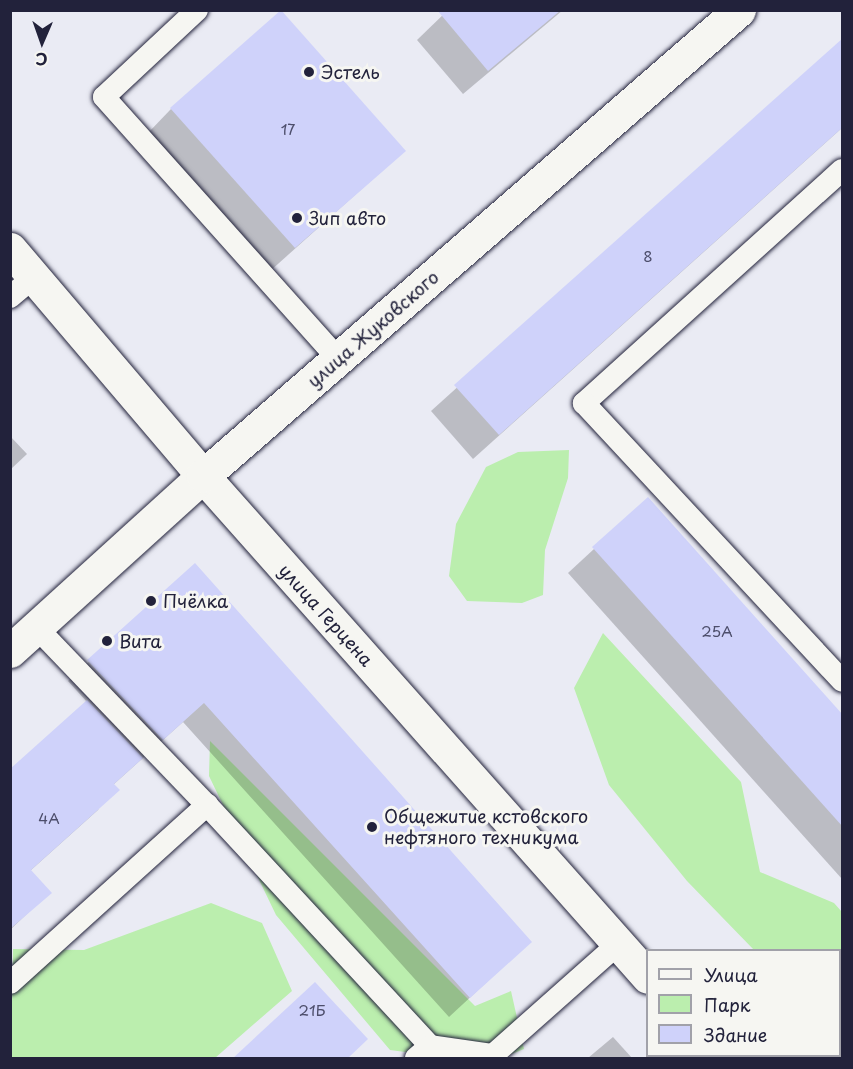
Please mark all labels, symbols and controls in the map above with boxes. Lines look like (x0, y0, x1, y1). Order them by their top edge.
north arrow (12, 12, 72, 72)
text: С (35, 48, 48, 72)
place label: Эстель (321, 61, 380, 83)
marker: Эстель (302, 65, 316, 79)
house number: 17 (281, 120, 295, 138)
place label: Зип авто (309, 207, 388, 229)
marker: Зип авто (290, 211, 304, 225)
house number: 8 (643, 247, 653, 265)
street label: улица Жуковского (303, 266, 443, 392)
street label: улица Герцена (274, 559, 378, 671)
place label: Пчёлка (163, 590, 228, 612)
marker: Пчёлка (144, 594, 158, 608)
house number: 25А (701, 622, 733, 640)
place label: Вита (119, 630, 161, 652)
marker: Вита (100, 634, 114, 648)
place label: Общежитие кстовского нефтяного техникума (384, 806, 589, 848)
house number: 4А (38, 809, 60, 827)
marker: Общежитие кстовского нефтяного техникума (365, 820, 379, 834)
legend (646, 949, 841, 1057)
text: Улица (704, 961, 758, 988)
text: Парк (704, 991, 750, 1018)
house number: 21Б (298, 1001, 326, 1019)
text: Здание (704, 1021, 767, 1048)

